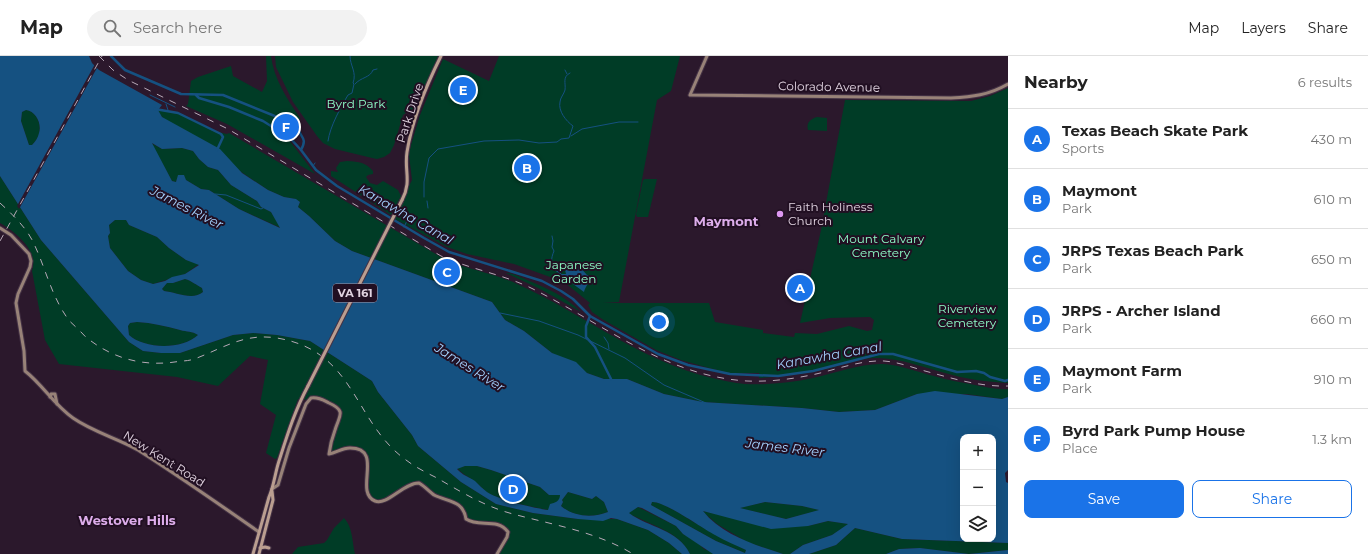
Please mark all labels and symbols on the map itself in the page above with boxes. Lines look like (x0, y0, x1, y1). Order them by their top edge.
pin: E (450, 75, 476, 105)
street label: Colorado Avenue (778, 78, 880, 95)
street label: Park Drive (393, 81, 426, 145)
park label: Byrd Park (327, 96, 386, 111)
pin: F (273, 112, 299, 142)
pin: B (514, 153, 540, 183)
water label: Kanawha Canal (356, 180, 457, 248)
water label: James River (147, 181, 227, 233)
place label: Faith Holiness Church (788, 199, 873, 228)
marker: Faith Holiness Church (775, 209, 785, 219)
district label: Maymont (694, 213, 759, 229)
park label: Mount Calvary Cemetery (838, 231, 925, 260)
pin: C (434, 257, 460, 287)
park label: Japanese Garden (545, 257, 602, 286)
pin: A (787, 273, 813, 303)
road number: VA 161 (333, 284, 377, 302)
park label: Riverview Cemetery (938, 301, 997, 330)
your location (649, 312, 669, 332)
water label: Kanawha Canal (775, 338, 883, 372)
water label: James River (431, 339, 509, 395)
street label: New Kent Road (121, 427, 208, 490)
water label: James River (744, 434, 826, 460)
pin: D (500, 474, 526, 504)
district label: Westover Hills (78, 512, 176, 528)

